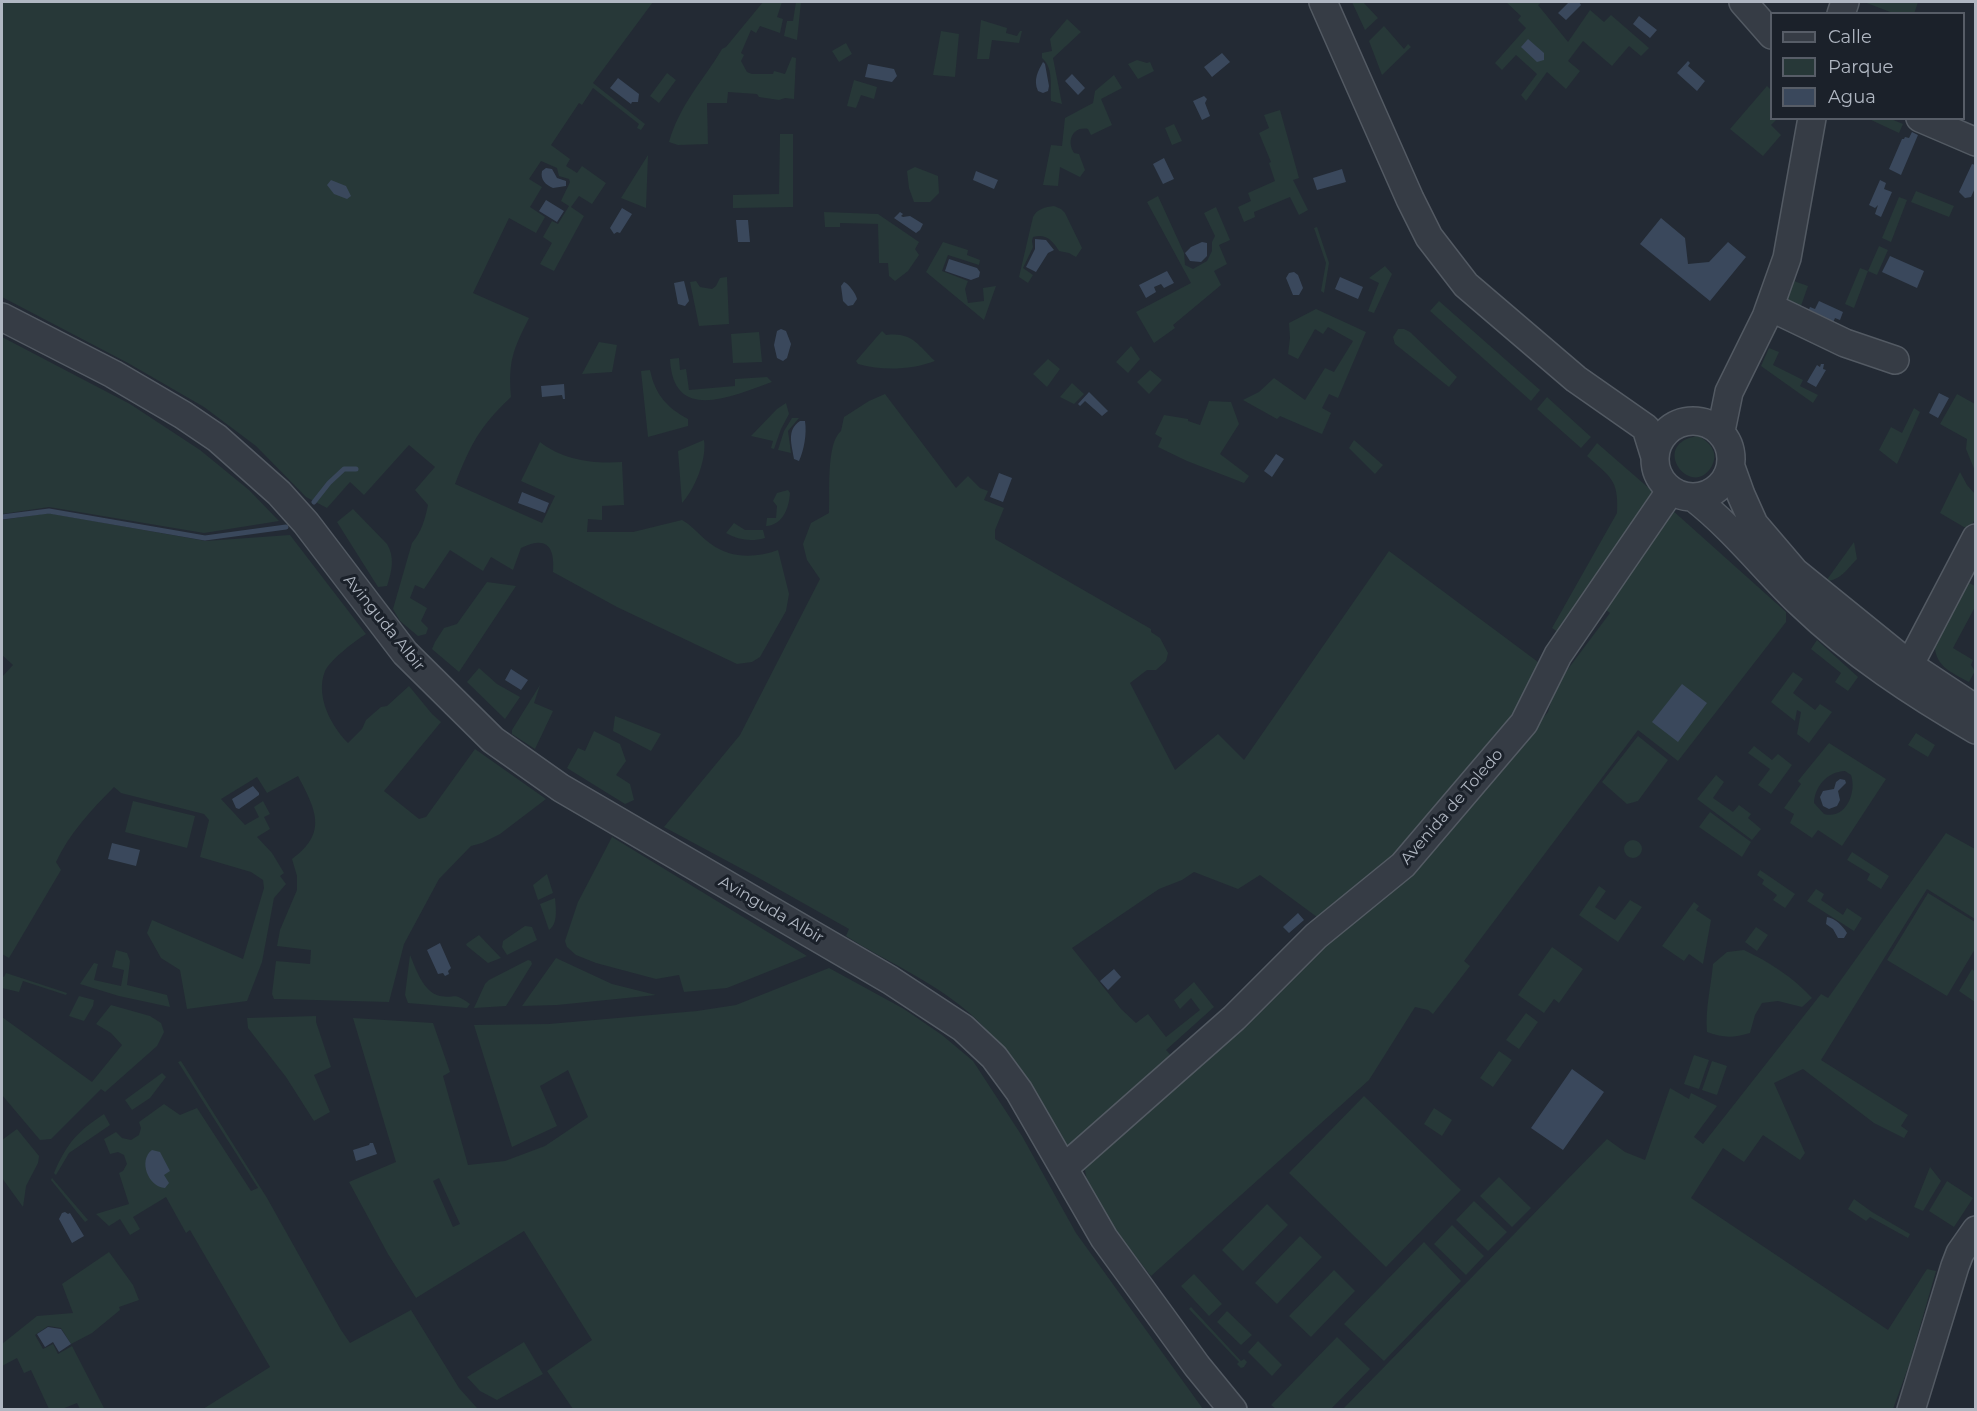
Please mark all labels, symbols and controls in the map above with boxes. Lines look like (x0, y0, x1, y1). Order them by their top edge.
legend (1770, 12, 1965, 120)
text: Calle (1828, 26, 1872, 48)
text: Parque (1828, 56, 1893, 78)
text: Agua (1828, 86, 1876, 108)
street label: Avinguda Albir (339, 571, 429, 675)
street label: Avenida de Toledo (1397, 745, 1507, 869)
street label: Avinguda Albir (715, 872, 827, 948)

